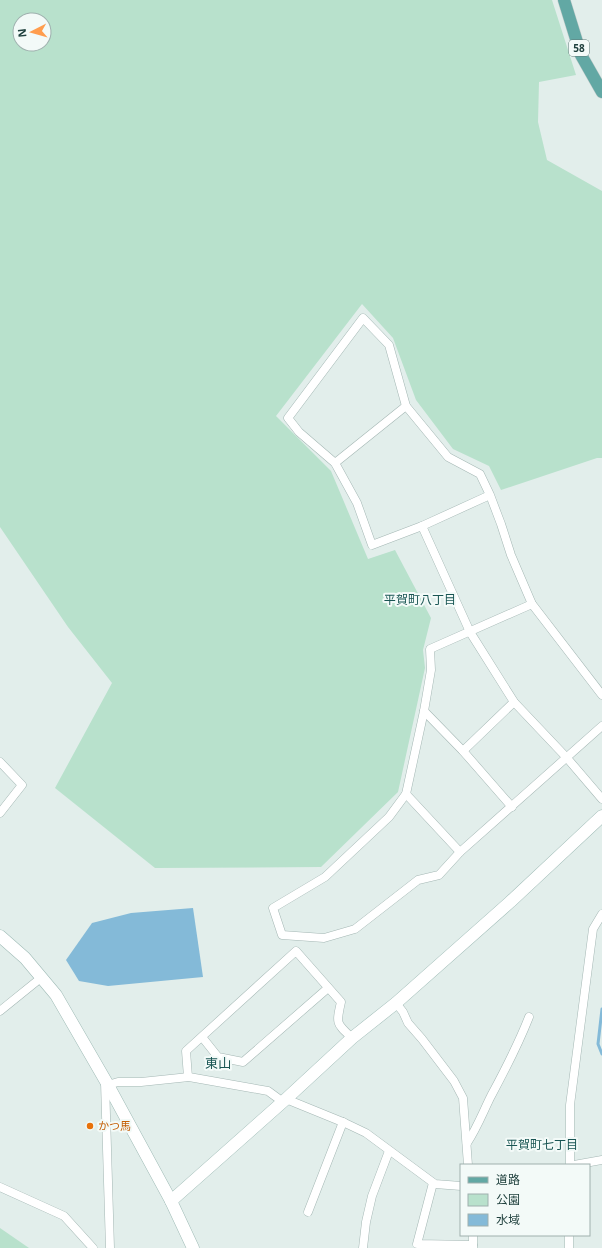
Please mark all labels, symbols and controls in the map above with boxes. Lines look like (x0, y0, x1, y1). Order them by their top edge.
north arrow (12, 12, 52, 52)
text: N (14, 28, 29, 38)
road number: 58 (569, 40, 589, 56)
district label: 平賀町八丁目 (384, 591, 456, 608)
district label: 東山 (205, 1054, 231, 1072)
place label: かつ馬 (98, 1118, 131, 1133)
marker: かつ馬 (85, 1121, 95, 1131)
district label: 平賀町七丁目 (506, 1136, 578, 1153)
legend (460, 1164, 590, 1236)
text: 道路 (496, 1171, 520, 1188)
text: 公園 (496, 1191, 520, 1208)
text: 水域 (496, 1211, 520, 1228)

